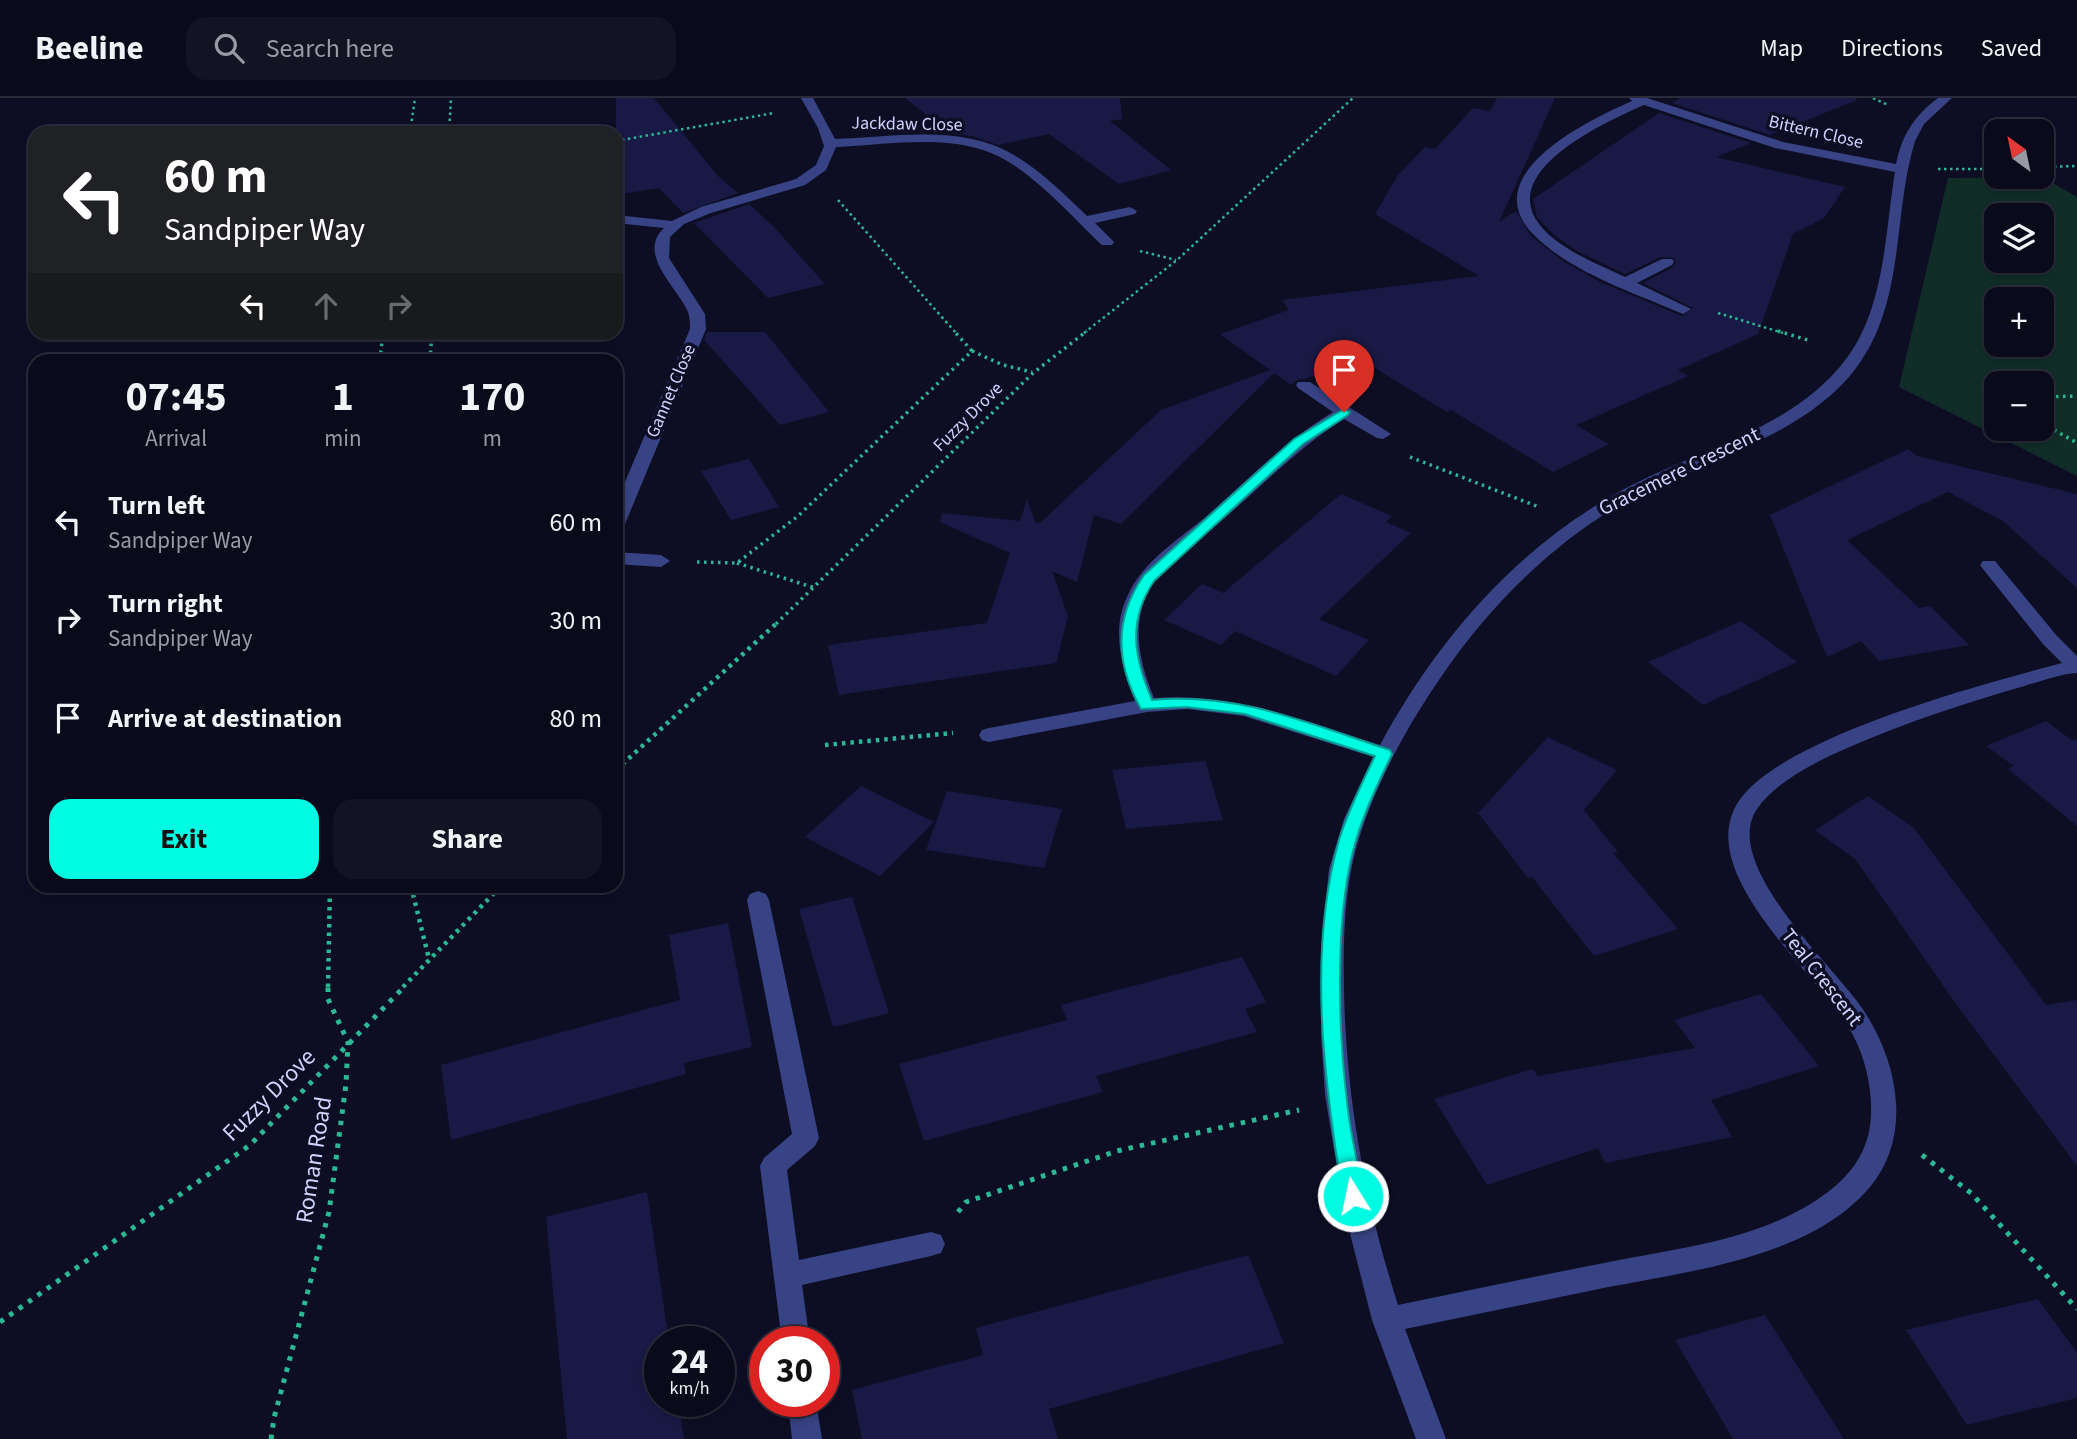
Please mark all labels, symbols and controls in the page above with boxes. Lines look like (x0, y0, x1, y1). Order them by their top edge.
search box (186, 17, 676, 80)
text: Beeline (35, 25, 144, 72)
icon: search (210, 29, 248, 67)
text: Search here (266, 30, 394, 67)
text: Map (1760, 31, 1803, 66)
text: Directions (1841, 31, 1943, 66)
text: Saved (1981, 31, 2042, 66)
street label: Bittern Close (1766, 109, 1866, 155)
street label: Jackdaw Close (851, 111, 963, 137)
north arrow (1984, 119, 2054, 189)
map controls (1984, 119, 2054, 441)
text: 60 m (164, 142, 268, 212)
icon: left (49, 154, 140, 245)
button: layers (1984, 203, 2054, 273)
text: Sandpiper Way (164, 207, 365, 253)
icon: left (234, 287, 272, 325)
icon: ahead (307, 287, 345, 325)
icon: right (380, 287, 418, 325)
button: + (1984, 287, 2054, 357)
street label: Gannet Close (640, 340, 702, 442)
pin (1314, 340, 1374, 412)
icon: arrive (1325, 351, 1363, 389)
text: 07:45 (125, 367, 227, 427)
text: 1 (332, 367, 354, 427)
text: 170 (459, 367, 526, 427)
button: − (1984, 371, 2054, 441)
street label: Fuzzy Drove (927, 376, 1009, 458)
street label: Gracemere Crescent (1593, 419, 1765, 523)
text: Arrival (145, 422, 207, 455)
text: min (324, 422, 362, 455)
text: m (483, 422, 502, 455)
text: Turn left (108, 487, 205, 524)
icon: left (49, 503, 87, 541)
text: 60 m (549, 504, 602, 541)
text: Sandpiper Way (108, 524, 252, 557)
text: Turn right (108, 585, 223, 622)
icon: right (49, 601, 87, 639)
text: 30 m (549, 602, 602, 639)
text: Sandpiper Way (108, 622, 252, 655)
icon: arrive (49, 699, 87, 737)
text: Arrive at destination (108, 700, 342, 737)
text: 80 m (549, 700, 602, 737)
button: Exit (49, 799, 319, 879)
button: Share (333, 799, 602, 879)
street label: Teal Crescent (1774, 922, 1870, 1032)
street label: Fuzzy Drove (214, 1040, 324, 1150)
street label: Roman Road (287, 1094, 341, 1226)
position arrow (1316, 1159, 1390, 1233)
speed limit sign: 30 (749, 1326, 840, 1417)
text: 24 (671, 1337, 708, 1387)
text: km/h (670, 1376, 709, 1401)

